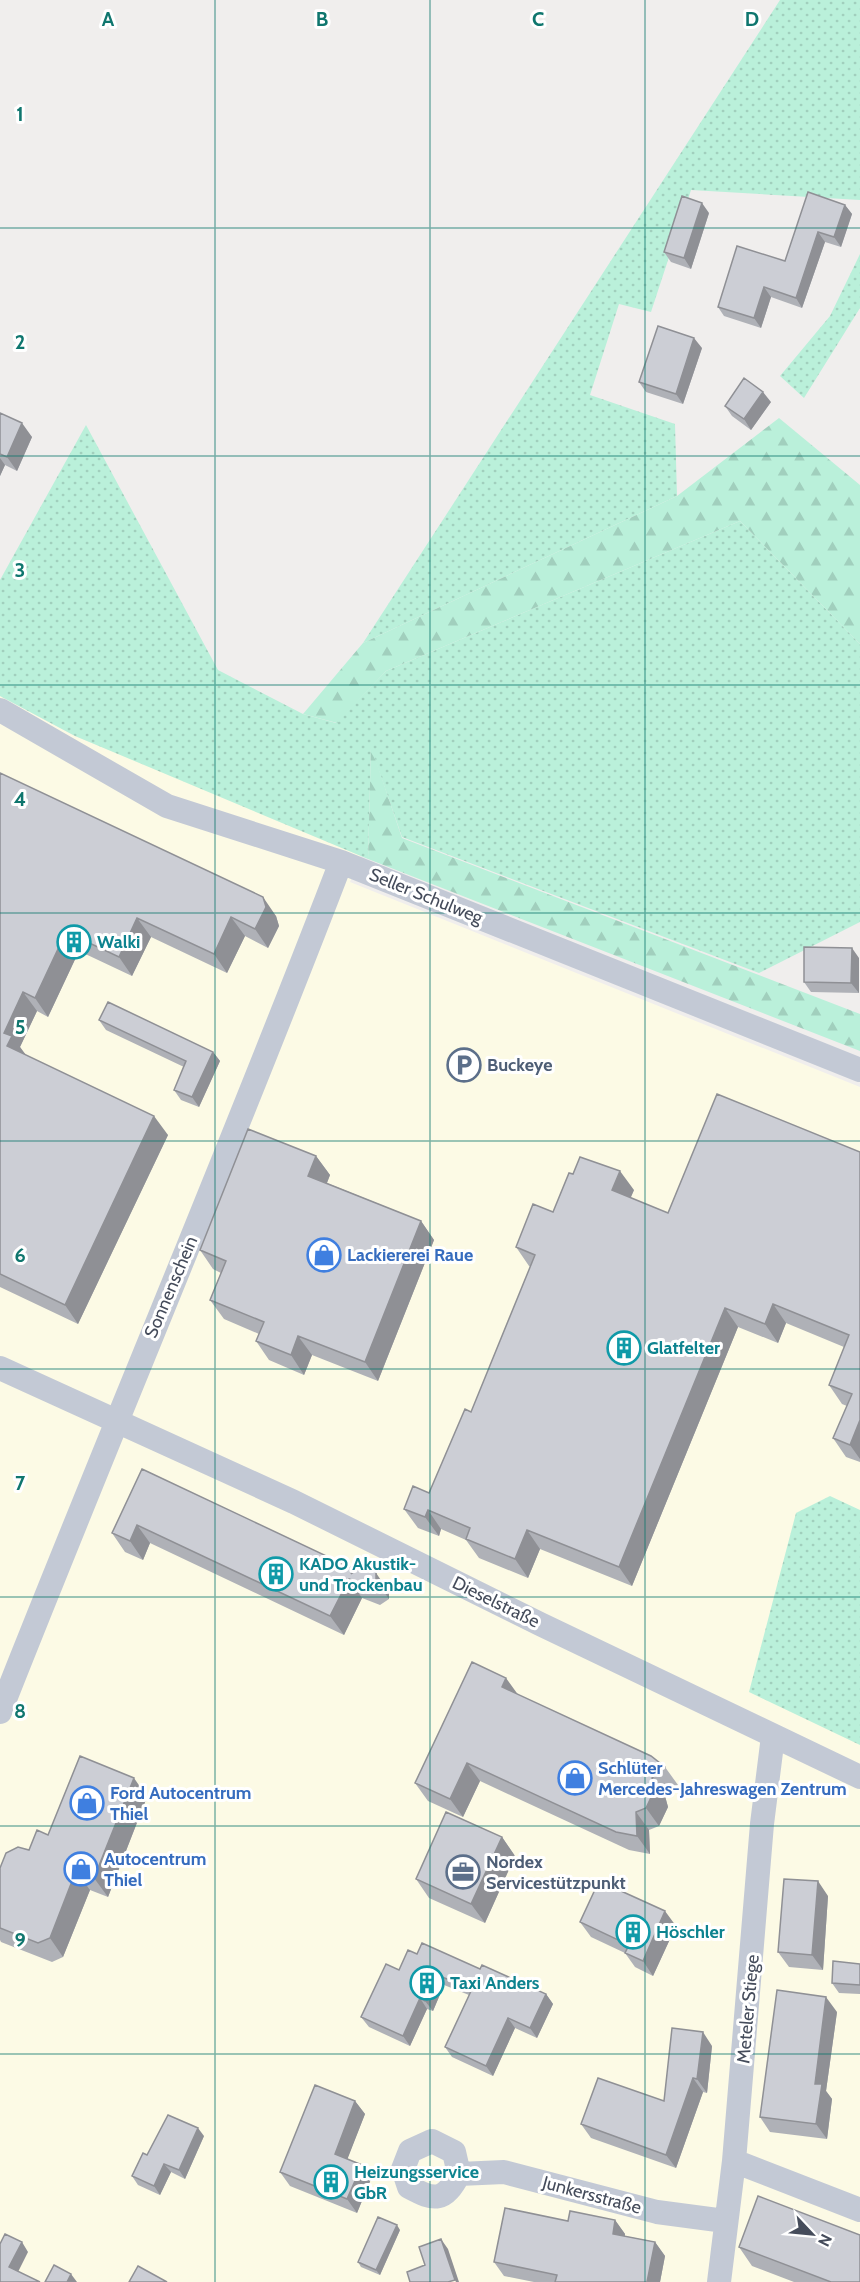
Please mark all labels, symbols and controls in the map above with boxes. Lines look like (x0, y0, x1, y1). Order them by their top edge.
text: A (102, 7, 115, 31)
text: B (316, 7, 328, 31)
text: C (532, 7, 544, 31)
text: D (745, 7, 759, 31)
text: 1 (16, 102, 24, 126)
text: 2 (15, 330, 25, 354)
text: 3 (15, 558, 25, 582)
text: 4 (14, 787, 26, 811)
street label: Seller Schulweg (366, 863, 487, 929)
building icon: Walki (56, 924, 92, 960)
place label: Walki (97, 931, 140, 953)
text: 5 (15, 1015, 25, 1039)
parking icon: Buckeye (446, 1047, 482, 1083)
place label: Buckeye (487, 1054, 553, 1076)
street label: Sonnenschein (140, 1233, 202, 1341)
shop icon: Lackiererei Raue (306, 1237, 342, 1273)
text: 6 (14, 1243, 26, 1267)
place label: Lackiererei Raue (347, 1244, 473, 1266)
building icon: Glatfelter (606, 1330, 642, 1366)
place label: Glatfelter (647, 1337, 720, 1359)
text: 7 (15, 1471, 26, 1495)
place label: KADO Akustik- und Trockenbau (299, 1553, 423, 1596)
building icon: KADO Akustik- und Trockenbau (258, 1556, 294, 1592)
street label: Dieselstraße (449, 1571, 543, 1633)
text: 8 (14, 1699, 26, 1723)
place label: Schlüter Mercedes-Jahreswagen Zentrum (598, 1757, 847, 1800)
shop icon: Schlüter Mercedes-Jahreswagen Zentrum (557, 1760, 593, 1796)
place label: Ford Autocentrum Thiel (110, 1782, 251, 1825)
shop icon: Ford Autocentrum Thiel (69, 1785, 105, 1821)
place label: Autocentrum Thiel (104, 1848, 206, 1891)
shop icon: Autocentrum Thiel (63, 1851, 99, 1887)
place label: Nordex Servicestützpunkt (486, 1851, 626, 1894)
office icon: Nordex Servicestützpunkt (445, 1854, 481, 1890)
building icon: Höschler (615, 1914, 651, 1950)
place label: Höschler (656, 1921, 725, 1943)
text: 9 (14, 1928, 26, 1952)
street label: Meteler Stiege (732, 1954, 764, 2064)
building icon: Taxi Anders (409, 1965, 445, 2001)
place label: Taxi Anders (450, 1972, 540, 1994)
place label: Heizungsservice GbR (354, 2161, 479, 2204)
building icon: Heizungsservice GbR (313, 2164, 349, 2200)
street label: Junkersstraße (539, 2171, 644, 2219)
north arrow (782, 2204, 842, 2264)
text: N (814, 2231, 836, 2250)

